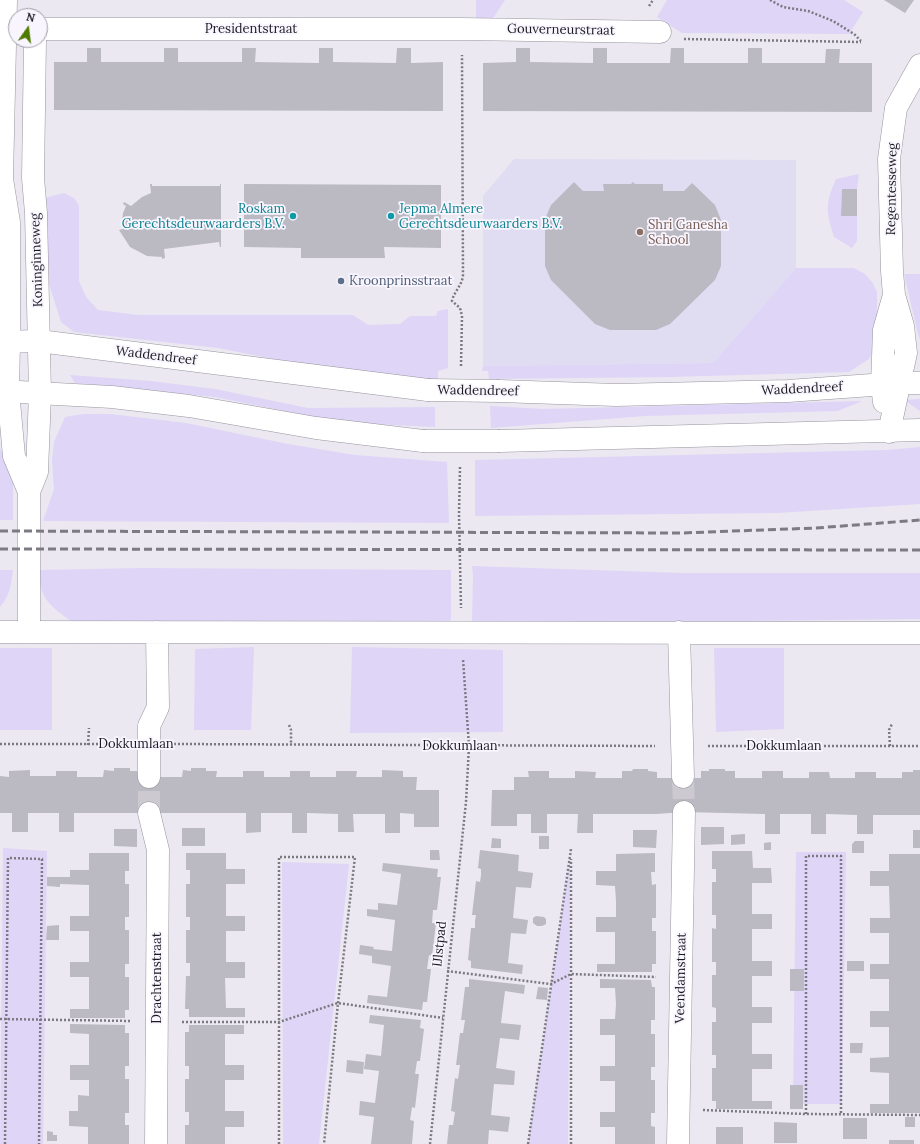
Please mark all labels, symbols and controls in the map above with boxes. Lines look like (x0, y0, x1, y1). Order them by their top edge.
north arrow (8, 8, 48, 48)
text: N (25, 10, 36, 25)
street label: Presidentstraat (205, 21, 297, 37)
street label: Gouverneurstraat (507, 21, 615, 39)
street label: Regentesseweg (883, 143, 901, 235)
place label: Roskam Gerechtsdeurwaarders B.V. (122, 201, 285, 232)
place label: Jepma Almere Gerechtsdeurwaarders B.V. (399, 201, 562, 232)
marker: Roskam Gerechtsdeurwaarders B.V. (288, 211, 298, 221)
marker: Jepma Almere Gerechtsdeurwaarders B.V. (386, 211, 396, 221)
street label: Koninginneweg (28, 213, 46, 307)
place label: Shri Ganesha School (648, 217, 728, 248)
marker: Shri Ganesha School (635, 227, 645, 237)
place label: Kroonprinsstraat (349, 273, 452, 289)
marker: Kroonprinsstraat (336, 276, 346, 286)
street label: Waddendreef (115, 343, 197, 369)
street label: Waddendreef (761, 379, 843, 399)
street label: Waddendreef (437, 382, 519, 400)
street label: Dokkumlaan (98, 736, 174, 752)
street label: Dokkumlaan (422, 738, 498, 754)
street label: Dokkumlaan (746, 738, 822, 754)
street label: IJlstpad (430, 920, 450, 968)
street label: Drachtenstraat (149, 932, 165, 1024)
street label: Veendamstraat (672, 932, 690, 1024)

